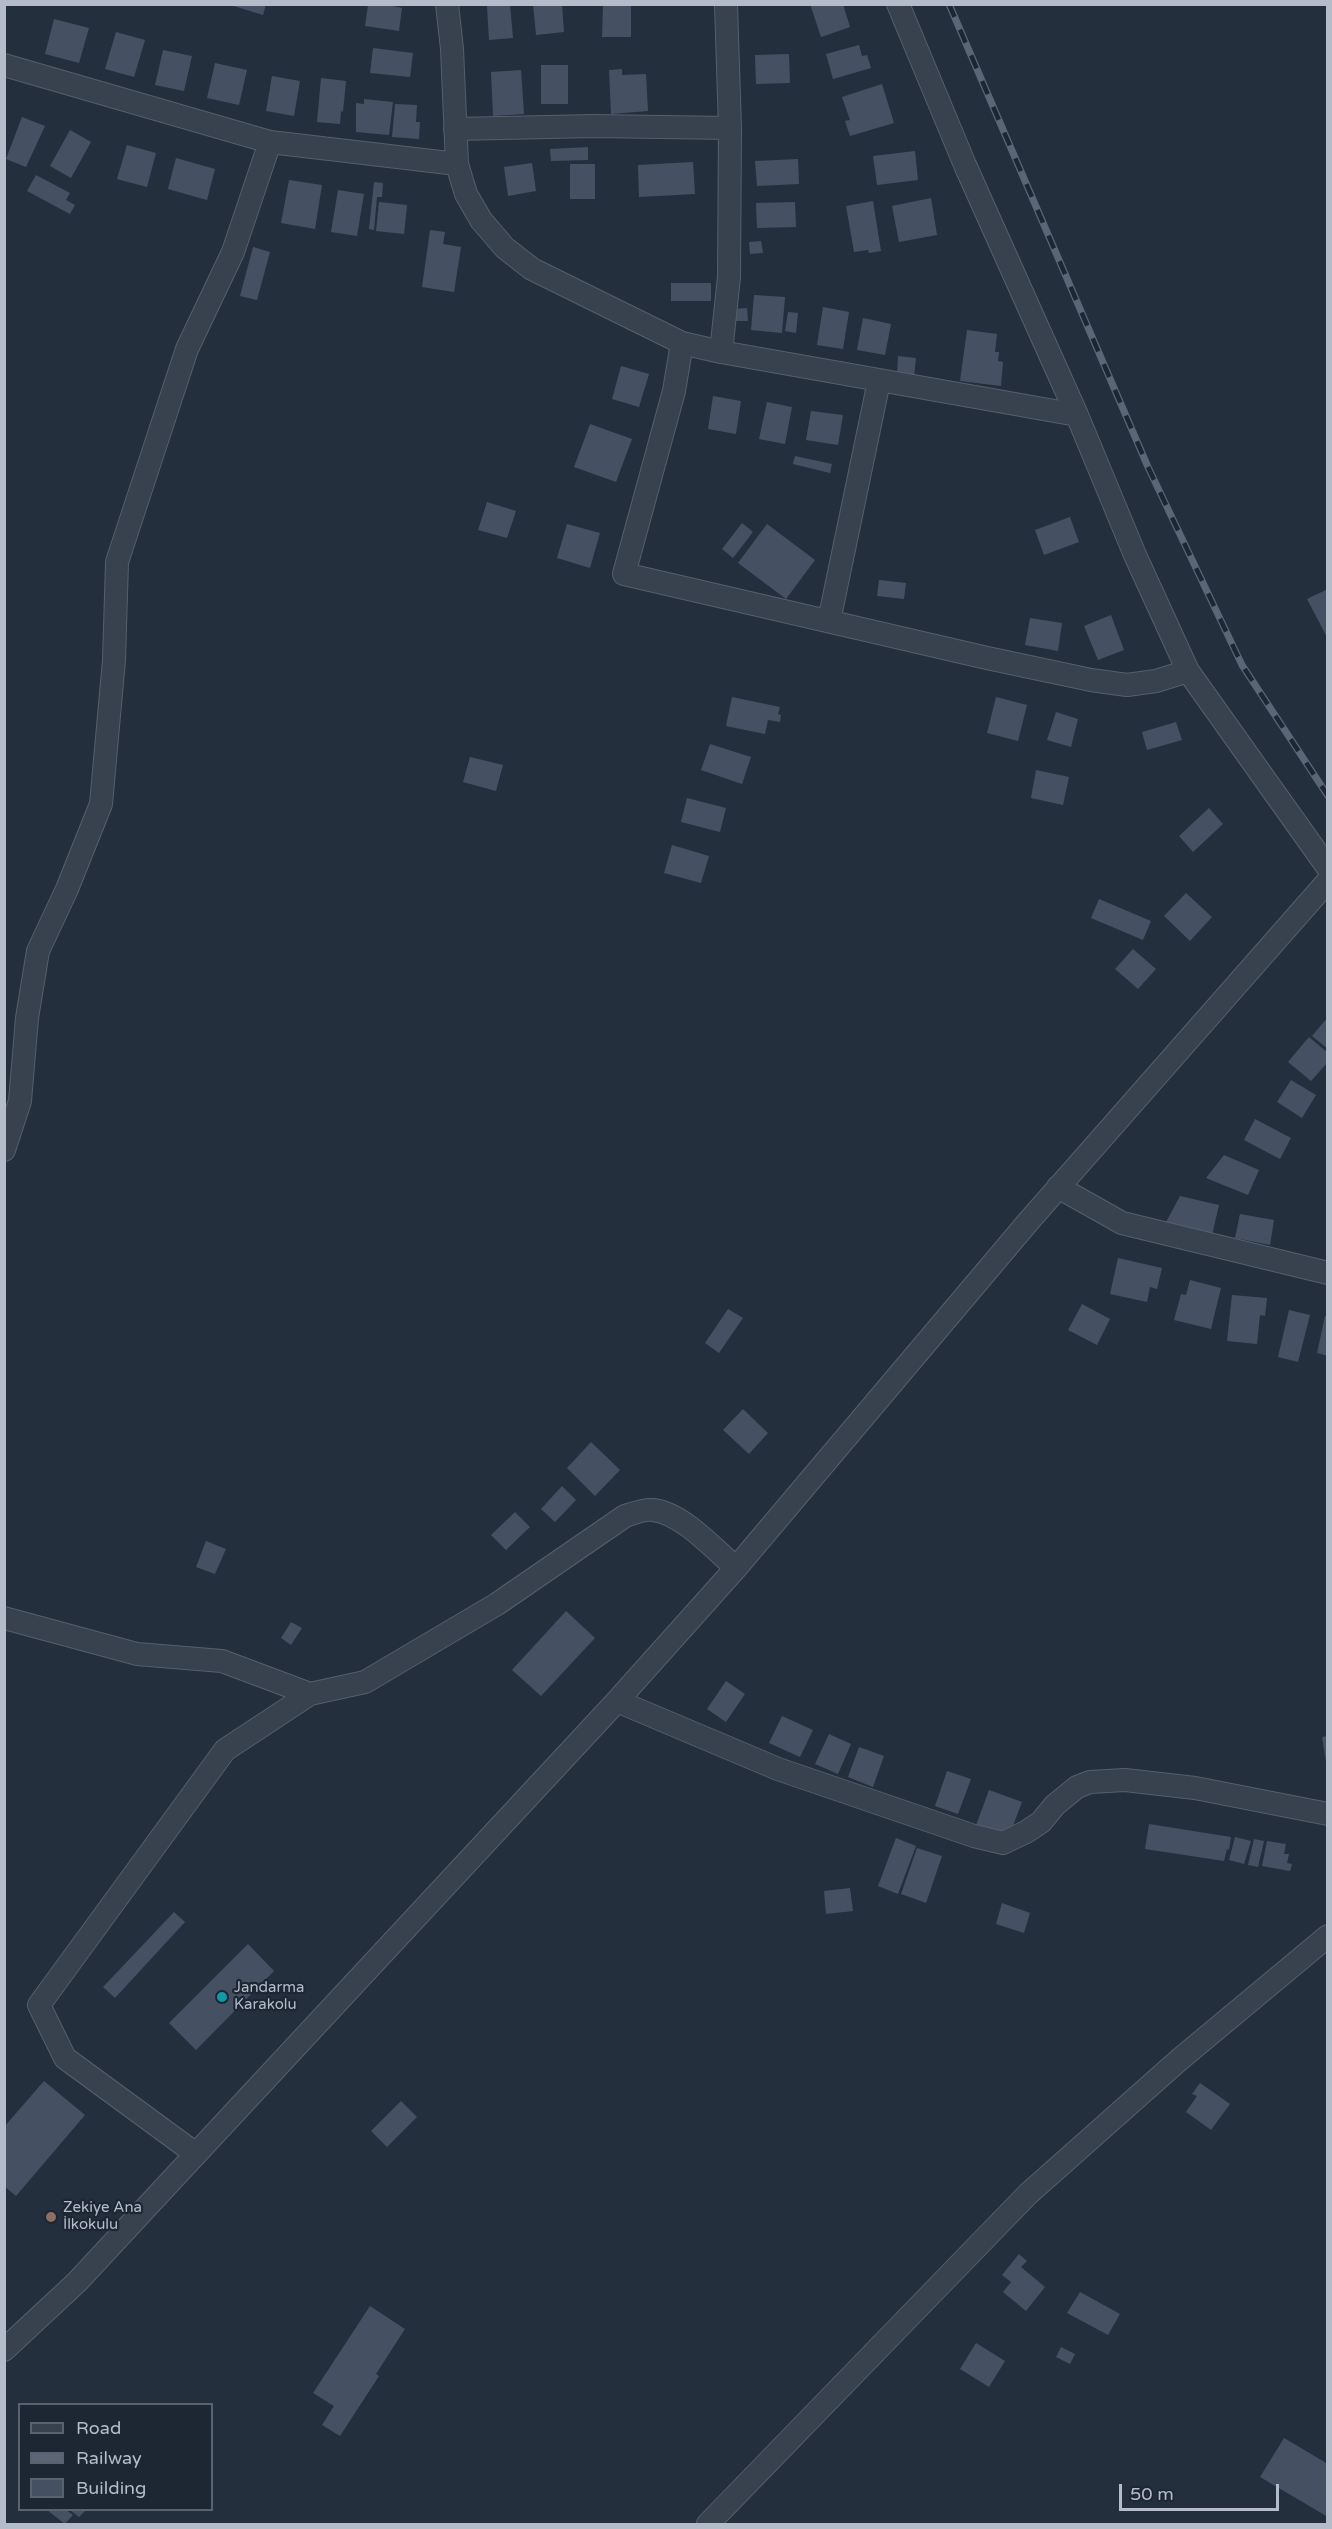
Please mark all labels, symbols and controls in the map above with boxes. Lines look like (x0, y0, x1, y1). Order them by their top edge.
place label: Jandarma Karakolu (234, 1979, 304, 2014)
marker: Jandarma Karakolu (215, 1990, 229, 2004)
place label: Zekiye Ana İlkokulu (63, 2199, 142, 2234)
marker: Zekiye Ana İlkokulu (44, 2210, 58, 2224)
legend (18, 2403, 213, 2511)
text: Road (76, 2417, 121, 2439)
text: Railway (76, 2447, 142, 2469)
scale bar (1122, 2472, 1282, 2510)
text: Building (76, 2477, 146, 2499)
text: 50 m (1130, 2483, 1174, 2505)

